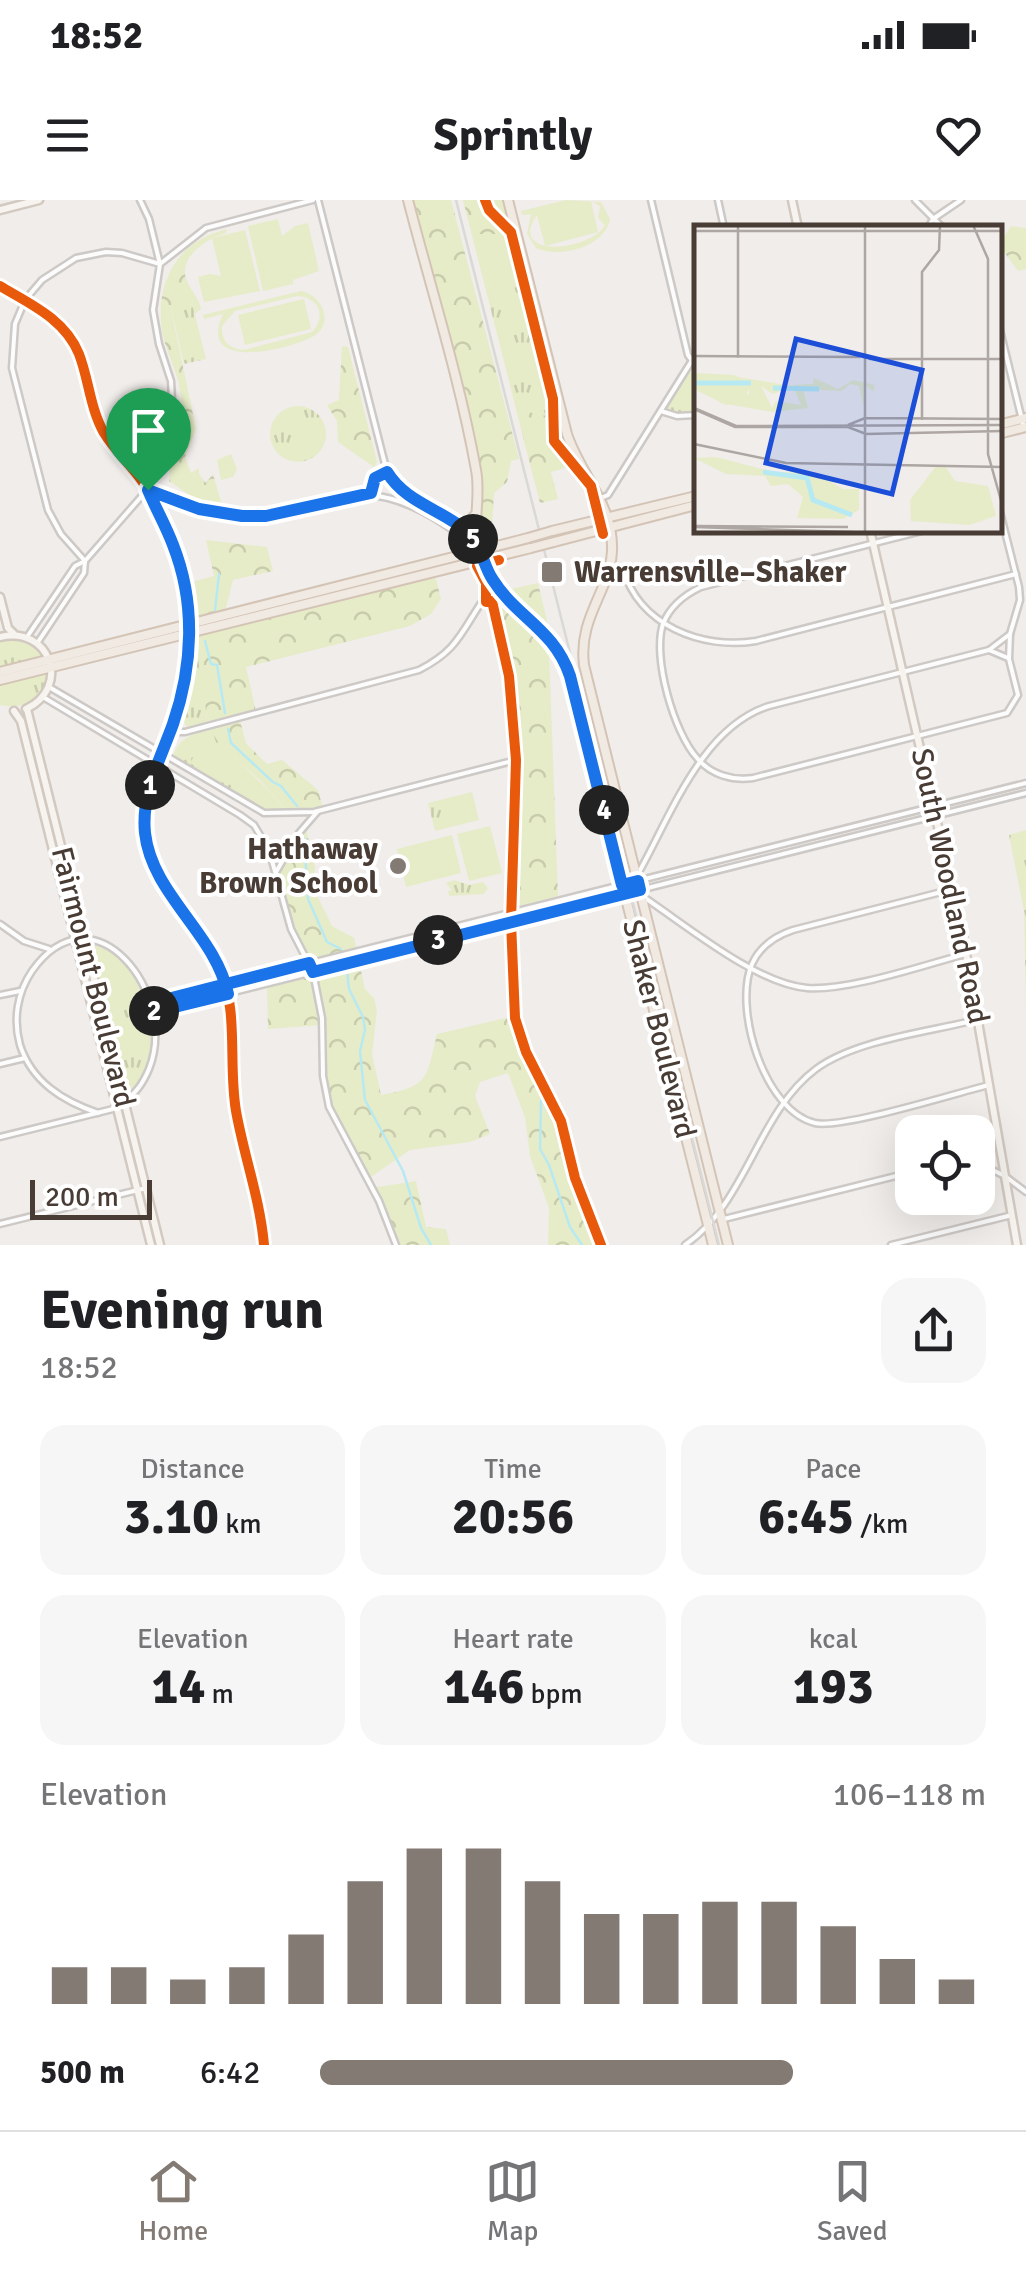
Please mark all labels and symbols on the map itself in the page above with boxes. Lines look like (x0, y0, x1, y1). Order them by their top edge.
inset map (694, 225, 1001, 532)
pin (106, 388, 191, 491)
pin: 5 (448, 514, 498, 564)
place label: Warrensville–Shaker (574, 554, 846, 591)
marker: Warrensville–Shaker (539, 559, 565, 585)
street label: South Woodland Road (903, 745, 997, 1027)
pin: 1 (125, 760, 175, 810)
pin: 4 (579, 785, 629, 835)
place label: Hathaway Brown School (199, 831, 378, 902)
street label: Fairmount Boulevard (43, 843, 143, 1111)
marker: Hathaway Brown School (387, 855, 409, 877)
pin: 3 (413, 915, 463, 965)
street label: Shaker Boulevard (614, 916, 704, 1142)
pin: 2 (129, 986, 179, 1036)
scale bar (30, 1175, 152, 1220)

